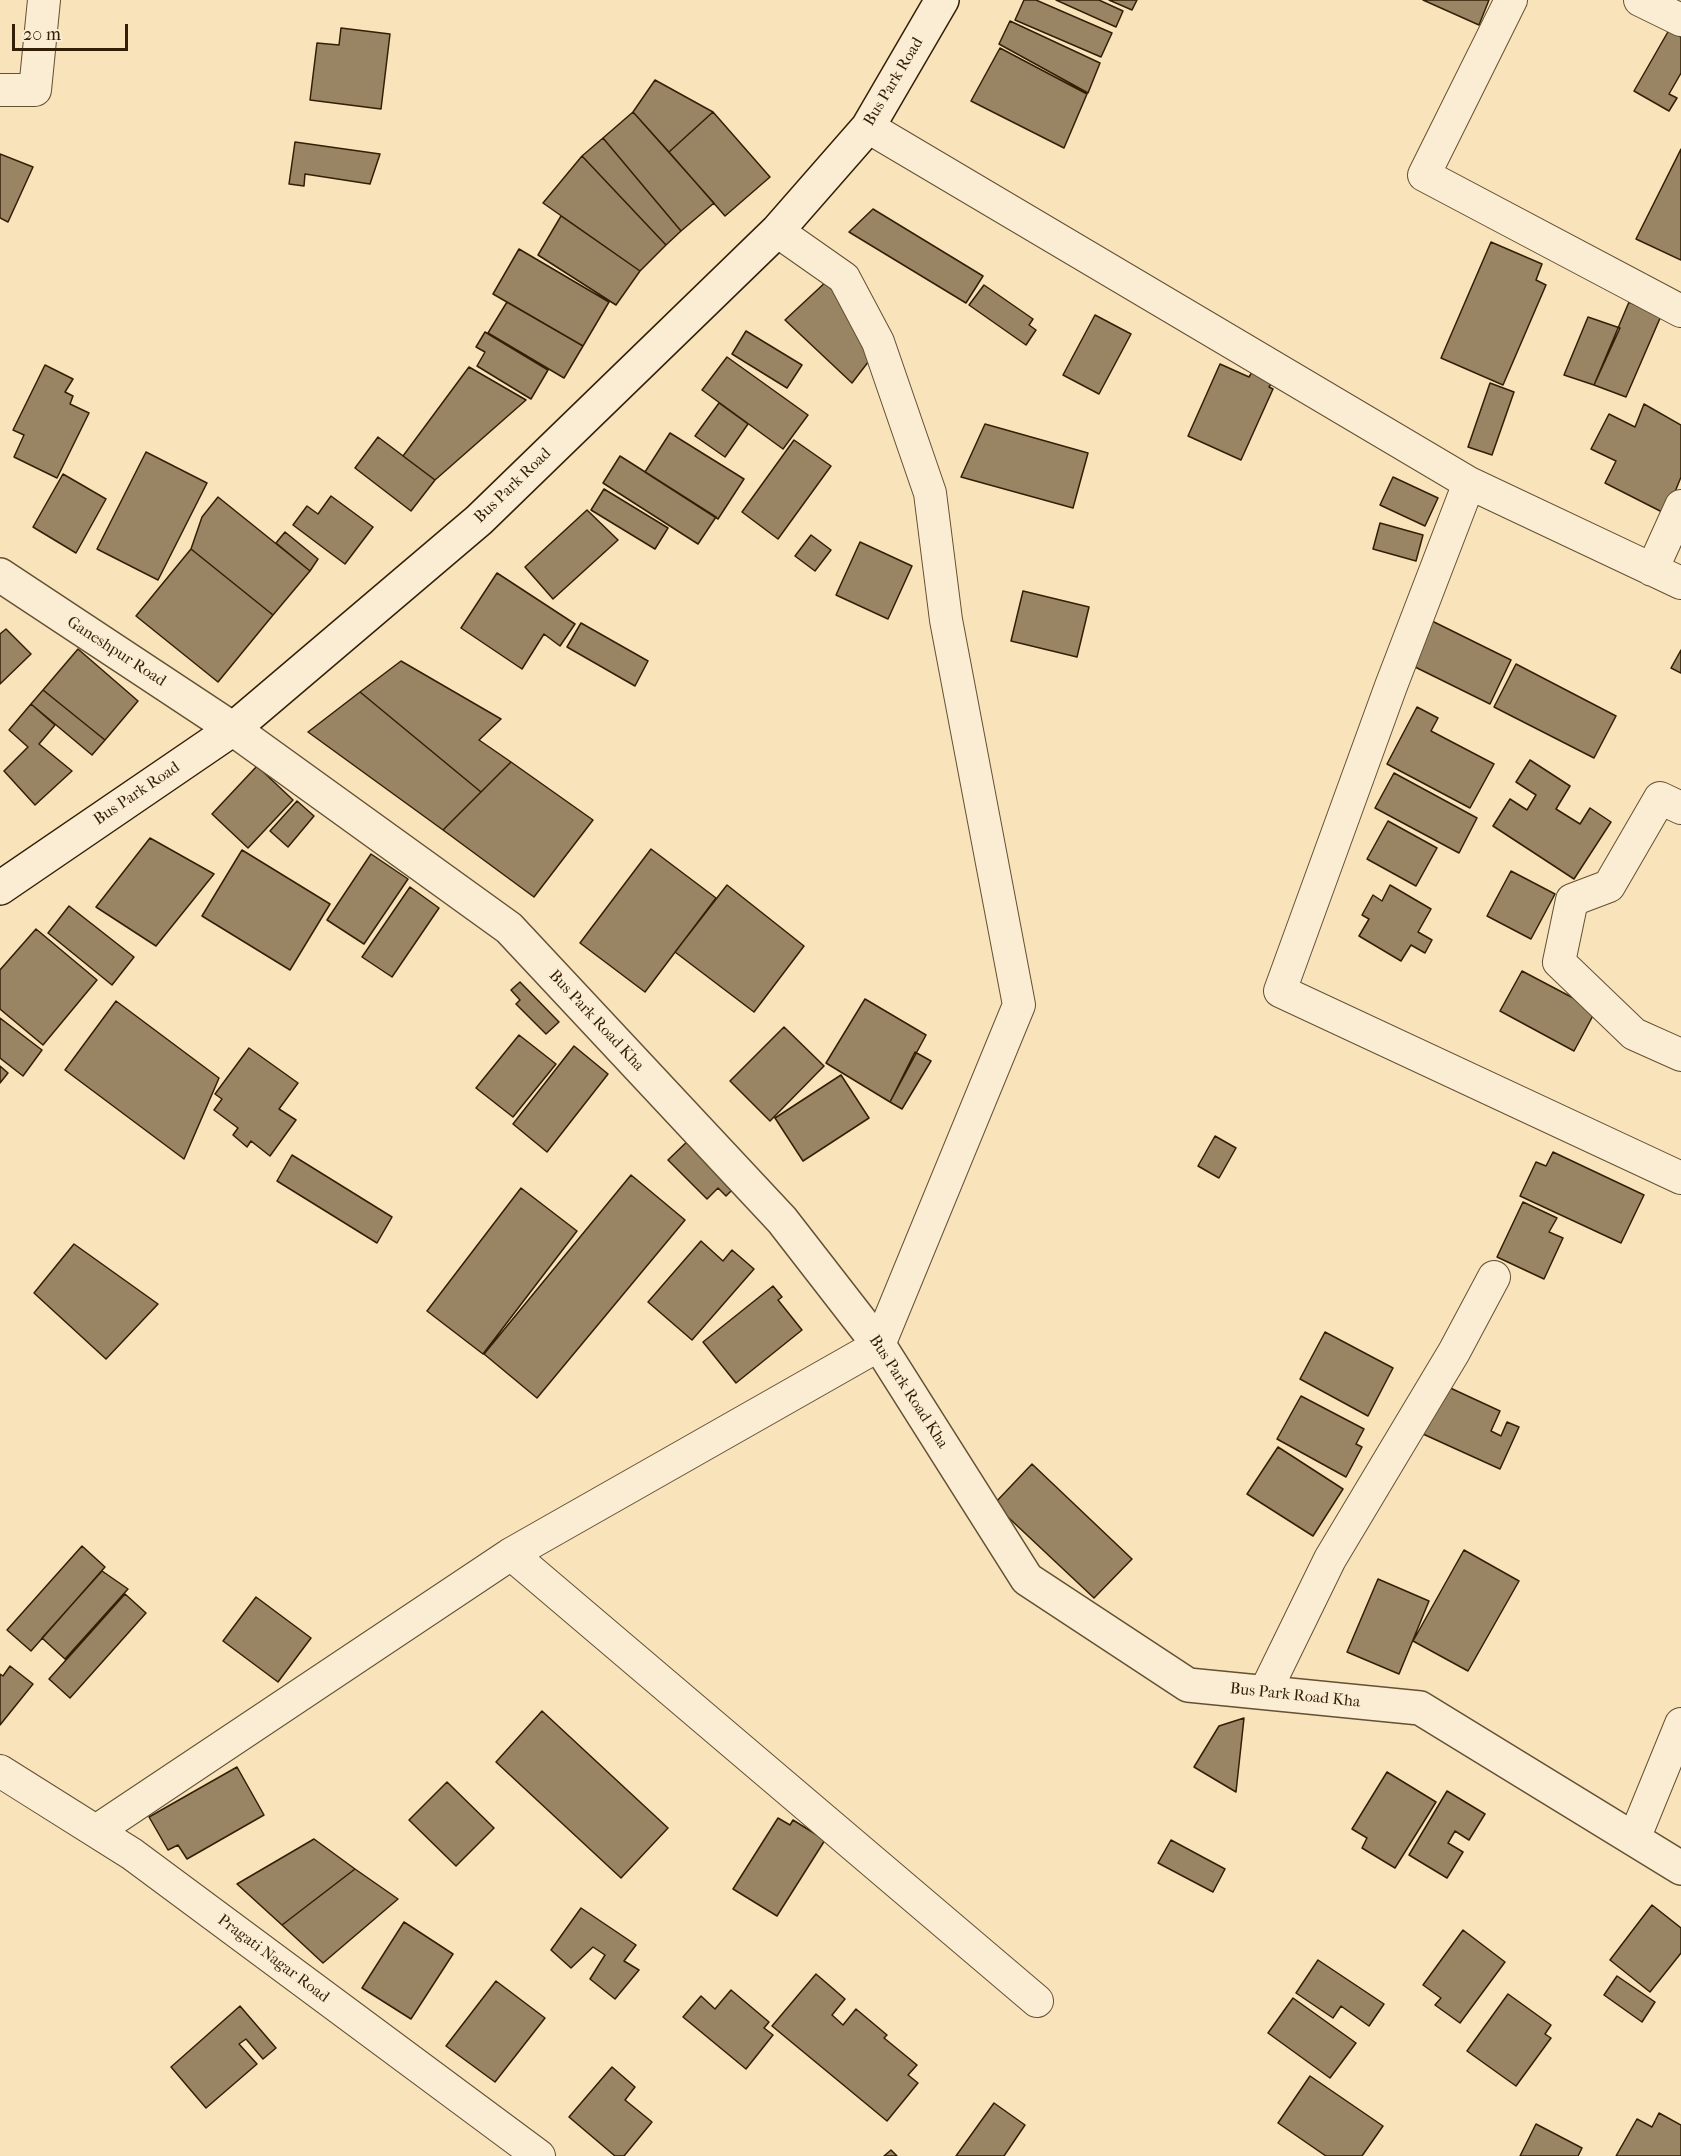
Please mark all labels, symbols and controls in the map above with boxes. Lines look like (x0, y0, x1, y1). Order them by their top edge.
scale bar (15, 12, 130, 50)
text: 20 m (23, 24, 61, 45)
street label: Bus Park Road (860, 34, 928, 130)
street label: Bus Park Road (470, 444, 556, 528)
street label: Ganeshpur Road (63, 613, 169, 691)
street label: Bus Park Road (90, 758, 184, 830)
street label: Bus Park Road Kha (544, 967, 648, 1075)
street label: Bus Park Road Kha (864, 1332, 952, 1452)
street label: Bus Park Road Kha (1229, 1680, 1361, 1712)
street label: Pragati Nagar Road (213, 1911, 333, 2007)

